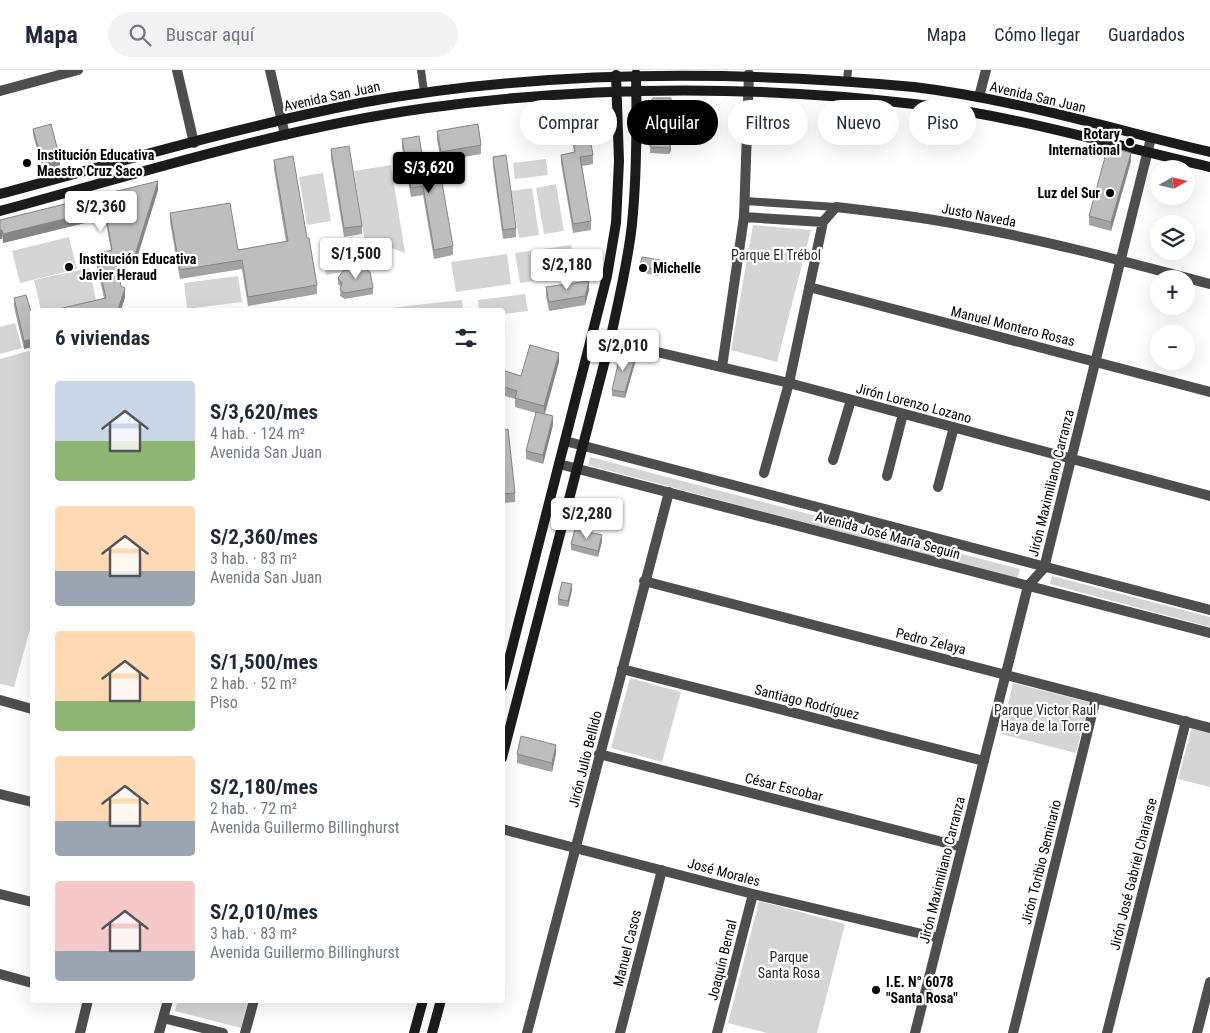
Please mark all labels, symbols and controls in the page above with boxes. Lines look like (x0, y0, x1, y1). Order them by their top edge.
search box (108, 12, 458, 57)
text: Mapa (25, 21, 78, 49)
icon: search (126, 21, 154, 49)
text: Buscar aquí (166, 23, 254, 46)
text: Mapa (927, 24, 966, 45)
text: Cómo llegar (994, 24, 1080, 45)
text: Guardados (1108, 24, 1185, 45)
street label: Avenida San Juan (282, 78, 382, 114)
street label: Avenida San Juan (988, 78, 1088, 116)
chip: Comprar (520, 100, 617, 145)
chip: Alquilar (627, 100, 718, 145)
chip: Filtros (728, 100, 808, 145)
chip: Nuevo (818, 100, 899, 145)
chip: Piso (909, 100, 976, 145)
place label: Rotary International (1048, 126, 1121, 158)
marker: Rotary International (1124, 136, 1136, 148)
place label: Institución Educativa Maestro Cruz Saco (37, 147, 155, 179)
pin: S/3,620 (383, 152, 475, 194)
marker: Institución Educativa Maestro Cruz Saco (21, 157, 33, 169)
text: S/3,620 (404, 158, 454, 177)
north arrow (1150, 160, 1195, 205)
map controls (1150, 160, 1195, 370)
place label: Luz del Sur (1037, 185, 1100, 201)
marker: Luz del Sur (1104, 187, 1116, 199)
pin: S/2,360 (55, 190, 147, 233)
text: S/2,360 (76, 197, 126, 216)
street label: Justo Naveda (940, 200, 1018, 230)
button: layers (1150, 215, 1195, 260)
pin: S/1,500 (310, 238, 402, 280)
text: S/1,500 (331, 244, 381, 263)
park label: Parque El Trébol (731, 247, 821, 263)
pin: S/2,180 (521, 248, 613, 291)
place label: Institución Educativa Javier Heraud (79, 251, 197, 283)
text: S/2,180 (542, 255, 592, 274)
place label: Michelle (653, 260, 701, 276)
marker: Institución Educativa Javier Heraud (63, 261, 75, 273)
marker: Michelle (637, 262, 649, 274)
button: + (1150, 270, 1195, 315)
street label: Manuel Montero Rosas (949, 303, 1077, 349)
icon: filters (452, 324, 480, 352)
button: − (1150, 325, 1195, 370)
text: 6 viviendas (55, 326, 150, 350)
pin: S/2,010 (577, 330, 669, 372)
text: S/2,010 (598, 336, 648, 355)
street label: Jirón Lorenzo Lozano (855, 380, 973, 426)
text: S/3,620/mes (210, 400, 318, 424)
icon: home (95, 401, 155, 461)
street label: Jirón Maximiliano Carranza (1025, 408, 1077, 558)
text: 4 hab. · 124 m² (210, 424, 305, 443)
text: Avenida San Juan (210, 443, 322, 462)
pin: S/2,280 (541, 498, 633, 540)
text: S/2,280 (562, 504, 612, 523)
street label: Avenida José María Seguín (814, 508, 962, 562)
text: S/2,360/mes (210, 525, 318, 549)
icon: home (95, 526, 155, 586)
text: 3 hab. · 83 m² (210, 549, 297, 568)
text: Avenida San Juan (210, 568, 322, 587)
street label: Pedro Zelaya (894, 625, 968, 657)
text: S/1,500/mes (210, 650, 318, 674)
icon: home (95, 651, 155, 711)
text: 2 hab. · 52 m² (210, 674, 297, 693)
street label: Santiago Rodríguez (753, 681, 861, 723)
text: Piso (210, 693, 238, 712)
park label: Parque Victor Raul Haya de la Torre (994, 702, 1096, 734)
street label: Jirón Julio Bellido (565, 709, 605, 809)
street label: César Escobar (743, 770, 825, 804)
text: S/2,180/mes (210, 775, 318, 799)
icon: home (95, 776, 155, 836)
street label: Jirón Maximiliano Carranza (916, 795, 968, 945)
street label: Jirón José Gabriel Chariarse (1106, 796, 1160, 952)
street label: Jirón Toribio Seminario (1018, 798, 1064, 926)
text: 2 hab. · 72 m² (210, 799, 297, 818)
text: Avenida Guillermo Billinghurst (210, 818, 400, 837)
street label: José Morales (686, 855, 762, 889)
text: S/2,010/mes (210, 900, 318, 924)
icon: home (95, 901, 155, 961)
street label: Manuel Casos (610, 908, 644, 988)
street label: Joaquín Bernal (704, 918, 740, 1002)
text: 3 hab. · 83 m² (210, 924, 297, 943)
text: Avenida Guillermo Billinghurst (210, 943, 400, 962)
park label: Parque Santa Rosa (758, 949, 820, 981)
place label: I.E. N° 6078 "Santa Rosa" (886, 974, 958, 1006)
marker: I.E. N° 6078 "Santa Rosa" (870, 984, 882, 996)

